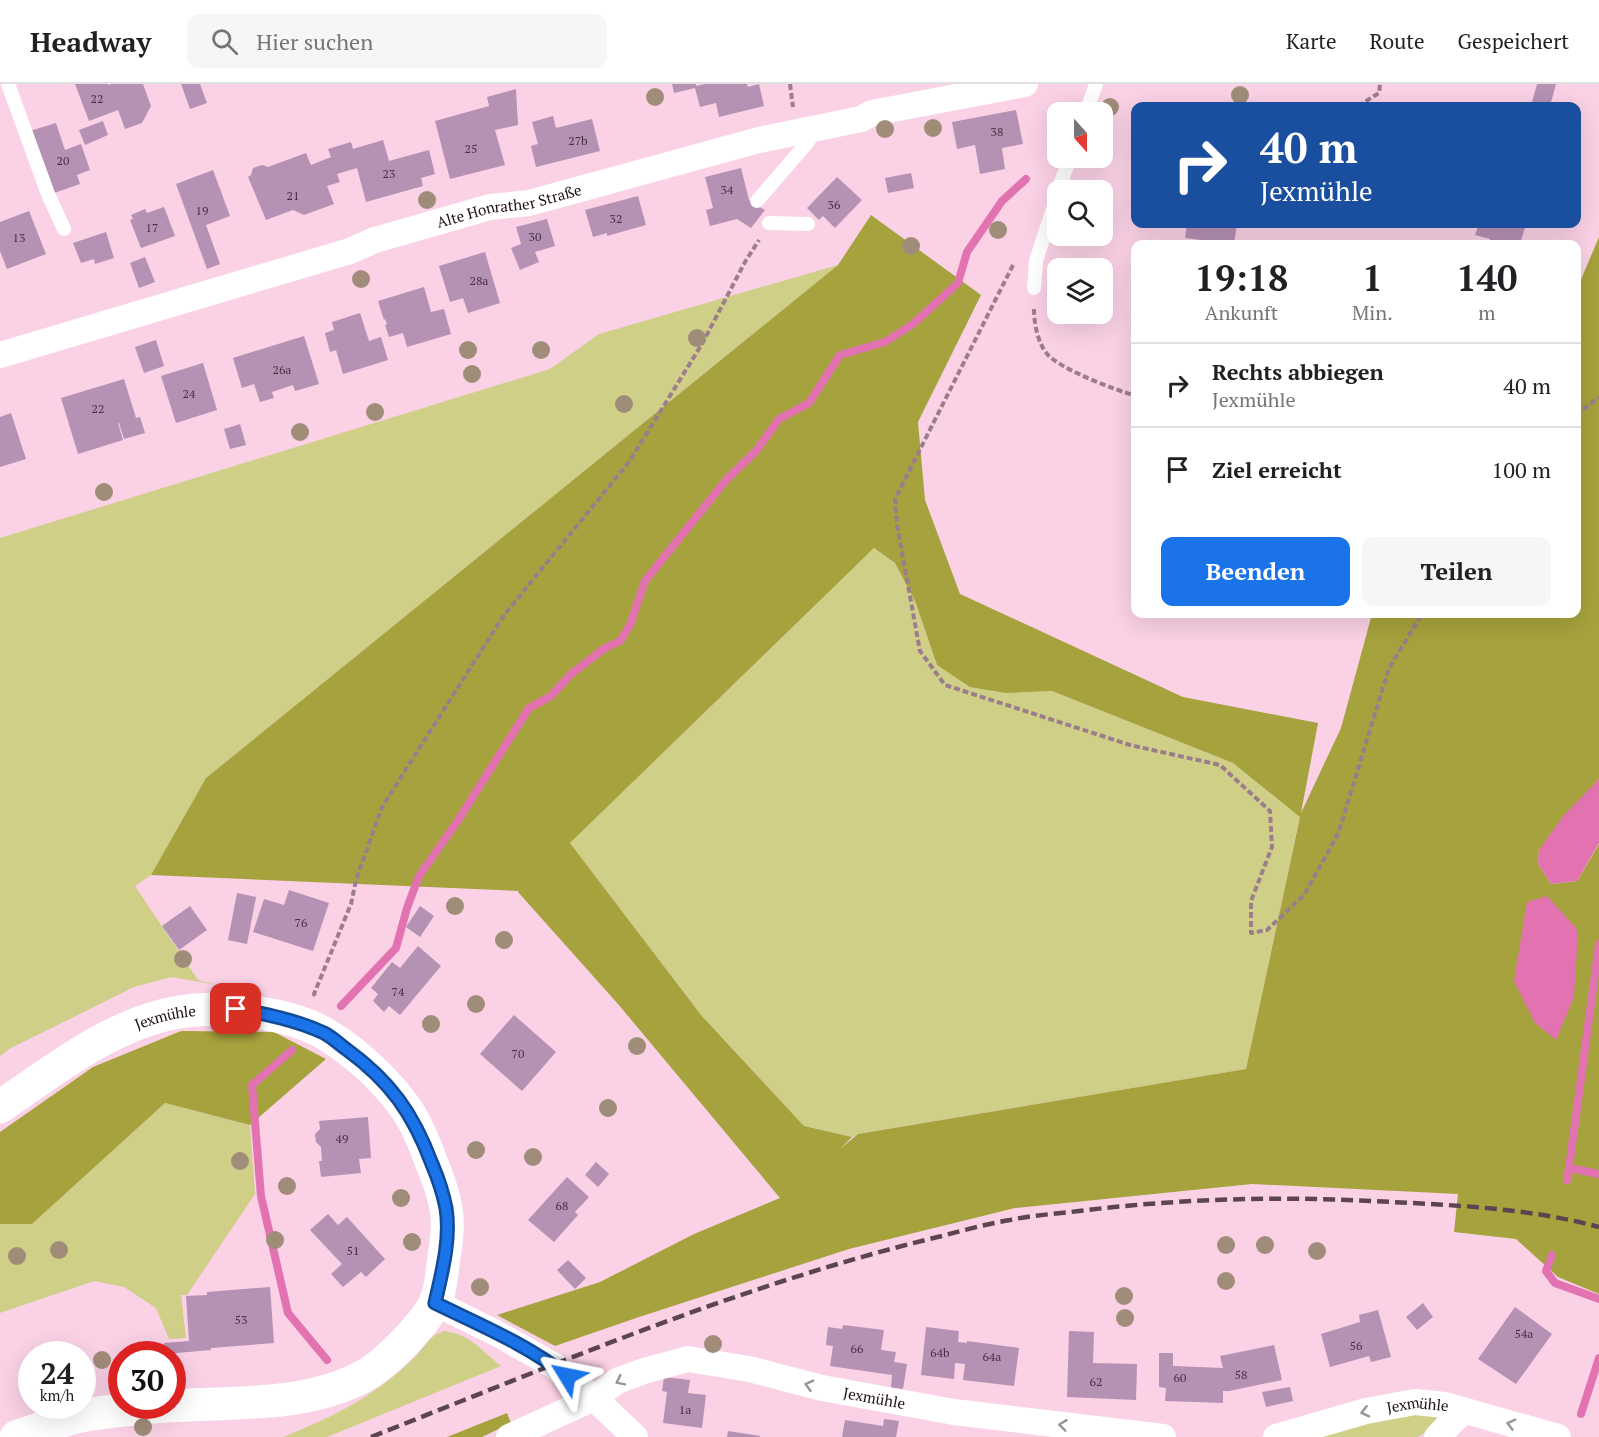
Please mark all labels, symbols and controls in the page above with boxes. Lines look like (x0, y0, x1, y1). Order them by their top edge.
search box (187, 14, 607, 68)
text: Headway (30, 23, 151, 60)
icon: search (208, 25, 241, 58)
text: Hier suchen (256, 27, 373, 56)
text: Karte (1286, 27, 1337, 55)
text: Route (1370, 27, 1425, 55)
text: Gespeichert (1458, 27, 1569, 55)
house number: 22 (91, 91, 103, 106)
north arrow (1047, 102, 1113, 168)
map controls (1047, 102, 1113, 324)
text: 40 m (1260, 119, 1358, 175)
house number: 38 (991, 124, 1003, 139)
icon: right (1161, 126, 1239, 204)
house number: 27b (568, 133, 588, 148)
house number: 25 (465, 141, 477, 156)
house number: 20 (57, 153, 69, 168)
house number: 23 (383, 166, 395, 181)
text: Jexmühle (1260, 173, 1373, 209)
street label: Alte Honrather Straße (434, 179, 584, 232)
button: search (1047, 180, 1113, 246)
house number: 34 (721, 182, 734, 197)
house number: 21 (287, 188, 299, 203)
house number: 36 (828, 197, 841, 212)
house number: 19 (196, 203, 208, 218)
house number: 32 (610, 211, 622, 226)
house number: 17 (146, 220, 158, 235)
house number: 30 (529, 229, 541, 244)
house number: 13 (13, 230, 25, 245)
text: 19:18 (1195, 254, 1288, 301)
text: 1 (1362, 254, 1382, 301)
text: 140 (1456, 254, 1517, 301)
button: layers (1047, 258, 1113, 324)
house number: 28a (470, 273, 488, 288)
text: Ankunft (1205, 299, 1278, 326)
text: Min. (1352, 299, 1393, 326)
text: m (1478, 299, 1495, 326)
text: Rechts abbiegen (1212, 357, 1384, 386)
house number: 26a (273, 362, 291, 377)
icon: right (1161, 369, 1194, 402)
text: 40 m (1503, 371, 1551, 400)
house number: 24 (183, 386, 196, 401)
text: Jexmühle (1212, 386, 1295, 413)
house number: 22 (92, 401, 104, 416)
icon: arrive (1161, 453, 1194, 486)
text: Ziel erreicht (1212, 455, 1342, 484)
text: 100 m (1491, 455, 1551, 484)
button: Beenden (1161, 537, 1350, 606)
button: Teilen (1362, 537, 1551, 606)
house number: 76 (295, 915, 308, 930)
pin (210, 983, 261, 1034)
house number: 74 (392, 984, 405, 999)
icon: arrive (219, 992, 252, 1025)
street label: Jexmühle (132, 1000, 197, 1034)
house number: 70 (512, 1046, 524, 1061)
house number: 49 (336, 1131, 348, 1146)
house number: 68 (556, 1198, 568, 1213)
house number: 51 (347, 1243, 359, 1258)
house number: 53 (235, 1312, 247, 1327)
house number: 54a (1515, 1326, 1533, 1341)
house number: 56 (1350, 1338, 1363, 1353)
speed limit sign: 30 (108, 1341, 186, 1419)
house number: 66 (851, 1341, 864, 1356)
position arrow (535, 1344, 599, 1408)
house number: 64b (930, 1345, 950, 1360)
house number: 64a (983, 1349, 1001, 1364)
text: 24 (40, 1353, 74, 1393)
house number: 58 (1235, 1367, 1247, 1382)
house number: 60 (1174, 1370, 1186, 1385)
one-way arrow (616, 1374, 627, 1385)
house number: 62 (1090, 1374, 1102, 1389)
one-way arrow (804, 1380, 815, 1392)
street label: Jexmühle (842, 1382, 907, 1413)
text: km/h (40, 1385, 74, 1405)
street label: Jexmühle (1385, 1391, 1450, 1417)
house number: 1a (679, 1402, 691, 1417)
one-way arrow (1360, 1404, 1370, 1417)
one-way arrow (1506, 1419, 1517, 1431)
one-way arrow (1059, 1420, 1068, 1432)

